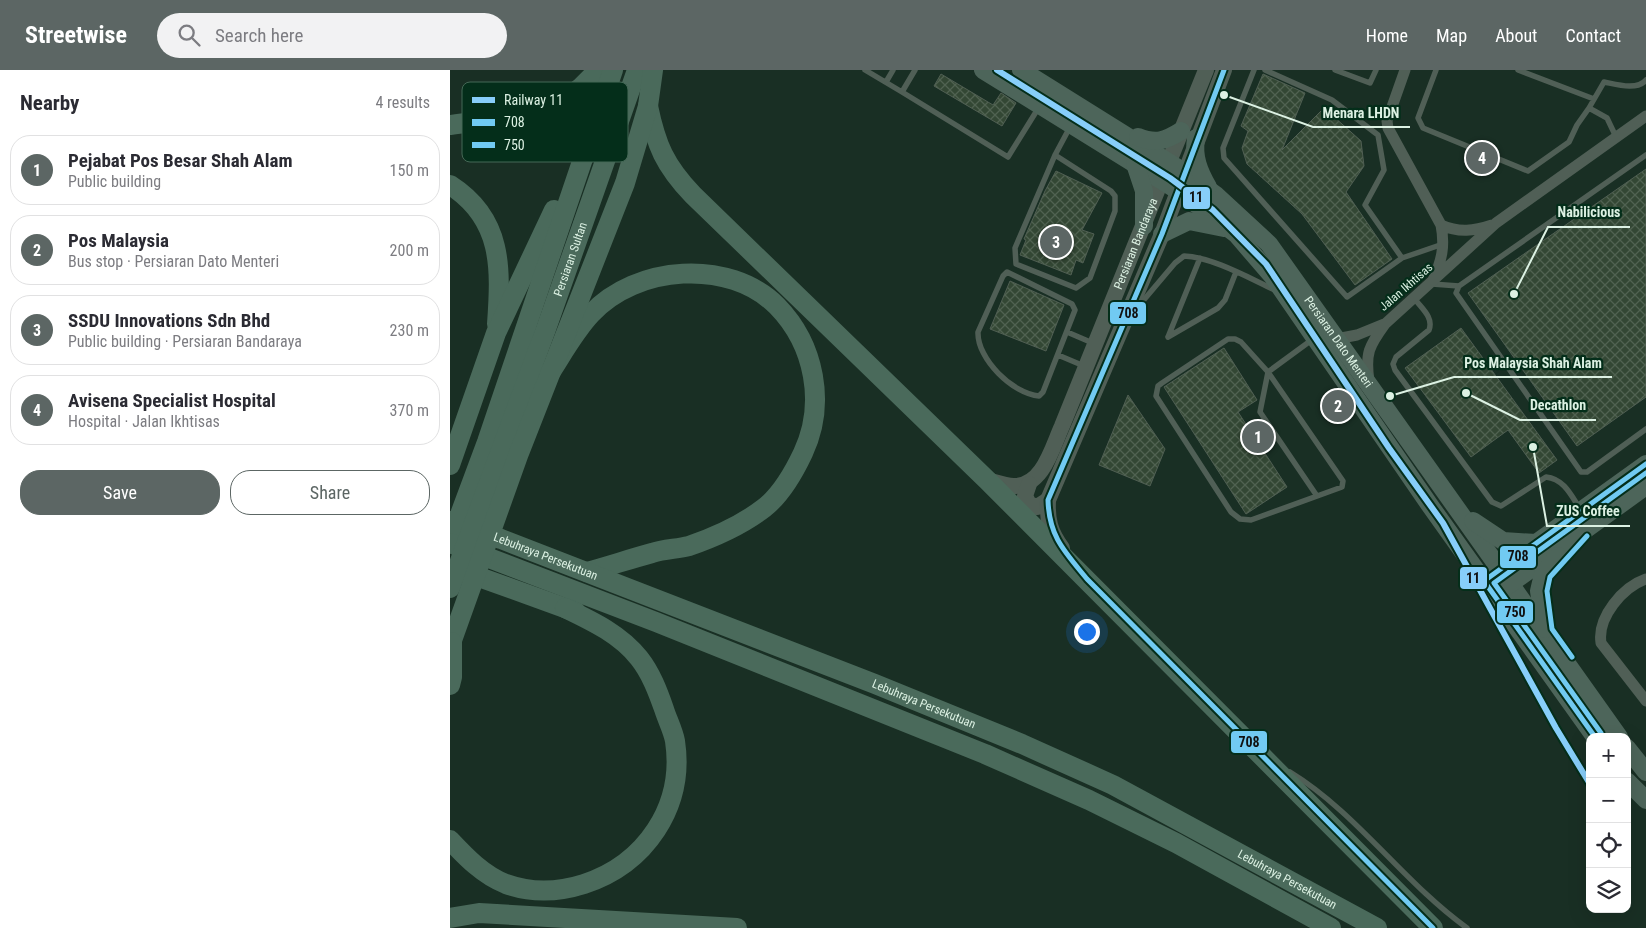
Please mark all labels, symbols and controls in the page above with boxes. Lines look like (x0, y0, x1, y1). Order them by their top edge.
search box (157, 13, 507, 58)
text: Streetwise (25, 21, 127, 49)
icon: search (175, 21, 203, 49)
text: Search here (215, 24, 303, 47)
text: Home (1366, 25, 1408, 46)
text: Map (1436, 25, 1467, 46)
text: About (1495, 25, 1537, 46)
text: Contact (1565, 25, 1621, 46)
legend (462, 82, 628, 162)
text: Nearby (20, 91, 79, 115)
text: Railway 11 (504, 92, 563, 108)
text: 4 results (375, 93, 430, 112)
callout: Menara LHDN (1313, 98, 1410, 127)
text: Menara LHDN (1323, 105, 1399, 121)
text: 708 (504, 114, 525, 130)
text: 750 (504, 137, 525, 153)
pin: 4 (1466, 139, 1498, 177)
text: Pejabat Pos Besar Shah Alam (68, 149, 293, 172)
text: 1 (33, 161, 41, 180)
text: 150 m (390, 161, 429, 180)
text: Public building (68, 172, 161, 191)
line badge: 11 (1182, 186, 1211, 210)
text: 11 (1189, 189, 1203, 205)
street label: Persiaran Bandaraya (1111, 196, 1161, 291)
callout: Nabilicious (1548, 198, 1630, 227)
text: Nabilicious (1558, 204, 1620, 220)
street label: Persiaran Sultan (551, 220, 590, 298)
pin: 3 (1040, 223, 1072, 261)
text: Pos Malaysia (68, 229, 169, 252)
text: 2 (33, 241, 41, 260)
text: 200 m (390, 241, 429, 260)
text: Bus stop · Persiaran Dato Menteri (68, 252, 279, 271)
street label: Jalan Ikhtisas (1377, 260, 1435, 314)
street label: Persiaran Dato Menteri (1301, 294, 1376, 390)
line badge: 708 (1109, 301, 1147, 325)
text: 708 (1117, 305, 1139, 321)
text: SSDU Innovations Sdn Bhd (68, 309, 270, 332)
text: 3 (33, 321, 41, 340)
text: 230 m (390, 321, 429, 340)
text: Public building · Persiaran Bandaraya (68, 332, 302, 351)
callout: Pos Malaysia Shah Alam (1454, 348, 1612, 377)
text: Pos Malaysia Shah Alam (1464, 355, 1602, 371)
pin: 2 (1322, 387, 1354, 425)
text: Avisena Specialist Hospital (68, 389, 276, 412)
callout: Decathlon (1520, 391, 1596, 420)
text: Decathlon (1530, 397, 1586, 413)
text: 4 (33, 401, 41, 420)
text: 370 m (390, 401, 429, 420)
text: Hospital · Jalan Ikhtisas (68, 412, 220, 431)
pin: 1 (1242, 418, 1274, 456)
button: Save (20, 470, 220, 515)
button: Share (230, 470, 430, 515)
callout: ZUS Coffee (1547, 497, 1630, 526)
text: ZUS Coffee (1556, 503, 1620, 519)
street label: Lebuhraya Persekutuan (492, 530, 600, 583)
line badge: 708 (1499, 545, 1537, 569)
text: 708 (1507, 548, 1529, 564)
line badge: 11 (1459, 566, 1488, 590)
text: 11 (1466, 570, 1480, 586)
line badge: 750 (1496, 600, 1534, 624)
text: 750 (1504, 604, 1526, 620)
your location (1074, 619, 1100, 645)
street label: Lebuhraya Persekutuan (870, 677, 978, 731)
line badge: 708 (1230, 730, 1268, 754)
map controls (1586, 733, 1631, 913)
button: + (1586, 733, 1631, 778)
text: 708 (1238, 734, 1260, 750)
button: − (1586, 778, 1631, 823)
button: locate (1586, 823, 1631, 868)
street label: Lebuhraya Persekutuan (1235, 847, 1339, 912)
button: layers (1586, 868, 1631, 913)

